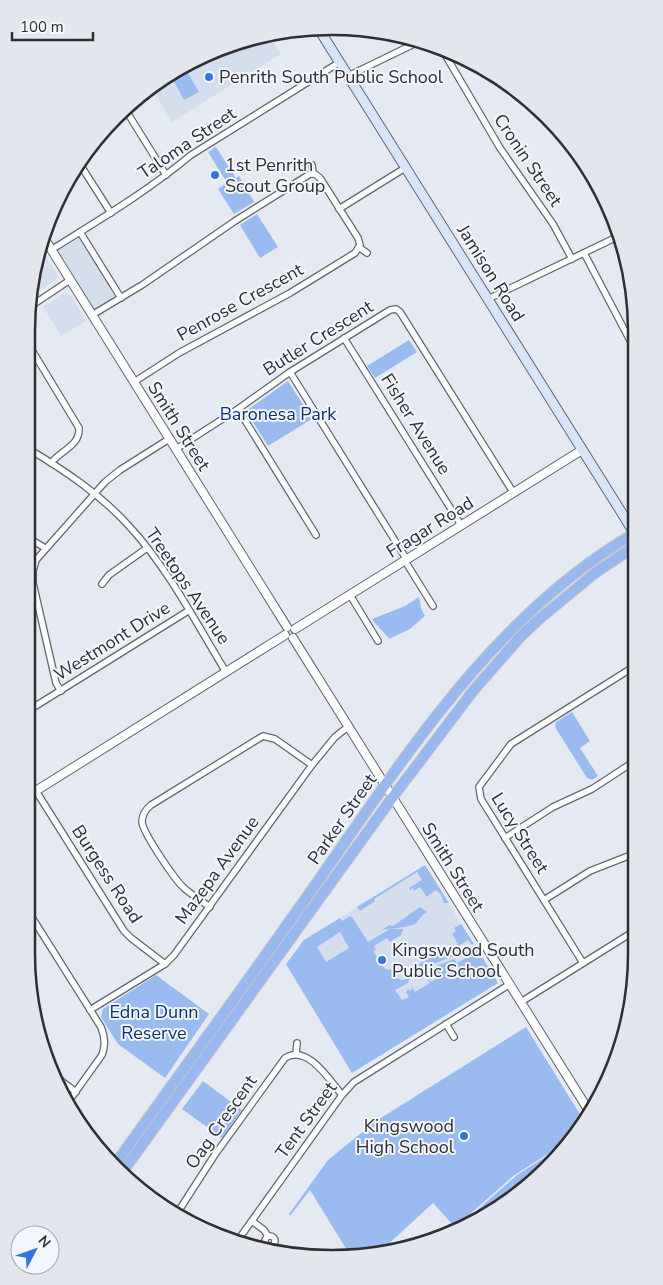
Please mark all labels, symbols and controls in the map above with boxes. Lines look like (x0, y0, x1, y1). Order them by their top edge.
scale bar (12, 10, 94, 42)
text: 100 m (20, 17, 64, 37)
place label: Penrith South Public School (219, 65, 444, 89)
marker: Penrith South Public School (203, 71, 215, 83)
street label: Taloma Street (133, 101, 241, 185)
street label: Cronin Street (488, 109, 568, 212)
place label: 1st Penrith Scout Group (225, 153, 325, 198)
marker: 1st Penrith Scout Group (209, 169, 221, 181)
street label: Jamison Road (451, 219, 530, 326)
street label: Penrose Crescent (173, 257, 308, 347)
street label: Butler Crescent (258, 294, 378, 381)
street label: Fisher Avenue (375, 369, 457, 479)
street label: Smith Street (142, 377, 216, 476)
park label: Baronesa Park (220, 402, 337, 426)
street label: Fragar Road (382, 491, 478, 563)
street label: Treetops Avenue (140, 523, 236, 649)
street label: Westmont Drive (49, 596, 175, 686)
street label: Parker Street (302, 768, 382, 869)
street label: Lucy Street (486, 788, 555, 879)
street label: Mazepa Avenue (170, 811, 264, 929)
street label: Smith Street (416, 818, 490, 917)
street label: Burgess Road (66, 820, 148, 928)
place label: Kingswood South Public School (392, 938, 535, 983)
marker: Kingswood South Public School (376, 954, 388, 966)
park label: Edna Dunn Reserve (109, 1000, 199, 1045)
street label: Oag Crescent (180, 1070, 263, 1174)
street label: Tent Street (270, 1076, 342, 1163)
place label: Kingswood High School (356, 1114, 455, 1159)
marker: Kingswood High School (458, 1130, 470, 1142)
north arrow (10, 1225, 60, 1275)
text: N (34, 1232, 55, 1252)

